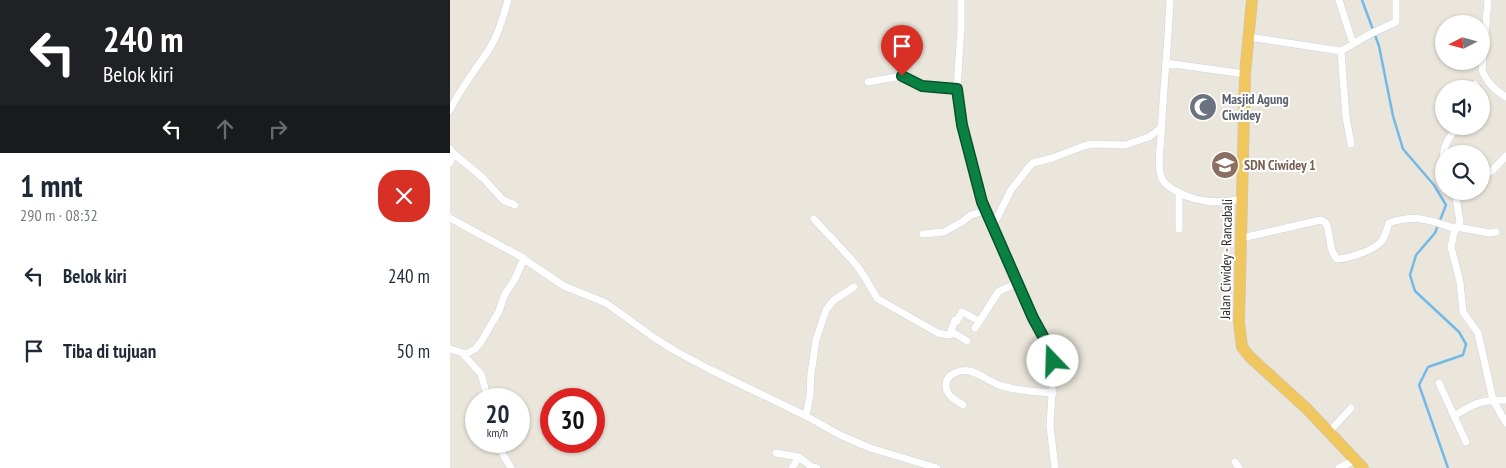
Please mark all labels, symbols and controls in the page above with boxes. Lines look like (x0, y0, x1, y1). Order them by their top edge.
north arrow (1435, 15, 1490, 70)
map controls (1435, 15, 1490, 200)
text: 240 m (103, 16, 184, 62)
icon: left (20, 20, 85, 85)
pin (881, 25, 923, 76)
icon: arrive (888, 32, 916, 60)
text: Belok kiri (103, 60, 174, 88)
button: sound (1435, 80, 1490, 135)
place label: Masjid Agung Ciwidey (1222, 90, 1289, 124)
mosque icon: Masjid Agung Ciwidey (1188, 92, 1218, 122)
icon: left (158, 115, 186, 143)
icon: ahead (211, 115, 239, 143)
icon: right (264, 115, 292, 143)
button: search (1435, 145, 1490, 200)
school or university icon: SDN Ciwidey 1 (1210, 150, 1240, 180)
place label: SDN Ciwidey 1 (1244, 156, 1316, 174)
text: 1 mnt (20, 166, 83, 205)
button: close (378, 170, 430, 222)
street label: Jalan Ciwidey - Rancabali (1216, 199, 1236, 320)
text: 290 m · 08:32 (20, 205, 98, 225)
icon: left (20, 262, 48, 290)
text: Belok kiri (63, 264, 127, 288)
text: 240 m (388, 264, 430, 288)
position arrow (1026, 334, 1078, 386)
icon: arrive (20, 337, 48, 365)
text: Tiba di tujuan (63, 339, 156, 363)
text: 50 m (397, 339, 430, 363)
speed limit sign: 30 (540, 388, 605, 453)
text: 20 (486, 398, 509, 430)
text: km/h (487, 425, 508, 440)

